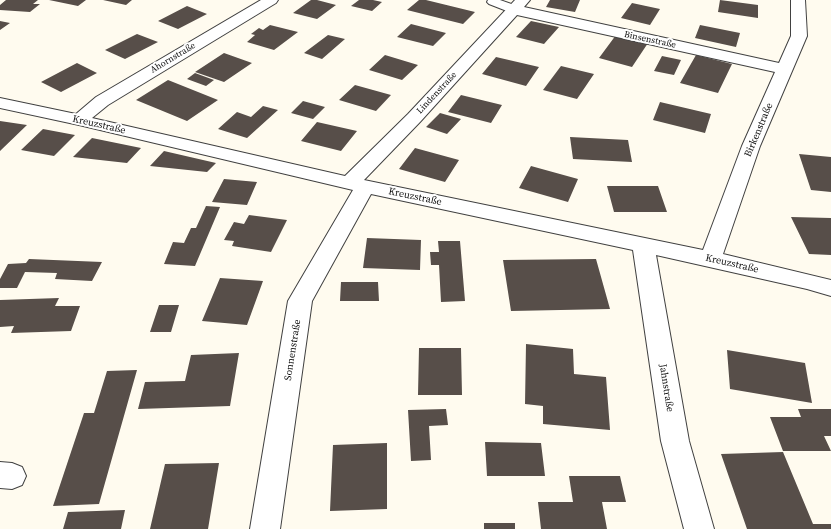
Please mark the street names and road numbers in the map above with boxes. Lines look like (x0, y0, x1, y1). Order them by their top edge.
street label: Binsenstraße (623, 29, 677, 51)
street label: Ahornstraße (149, 40, 197, 76)
street label: Lindenstraße (415, 70, 459, 116)
street label: Birkenstraße (742, 101, 776, 159)
street label: Kreuzstraße (71, 113, 127, 137)
street label: Kreuzstraße (387, 186, 443, 208)
street label: Kreuzstraße (704, 252, 760, 276)
street label: Sonnenstraße (282, 319, 304, 381)
street label: Jahnstraße (656, 363, 676, 413)

